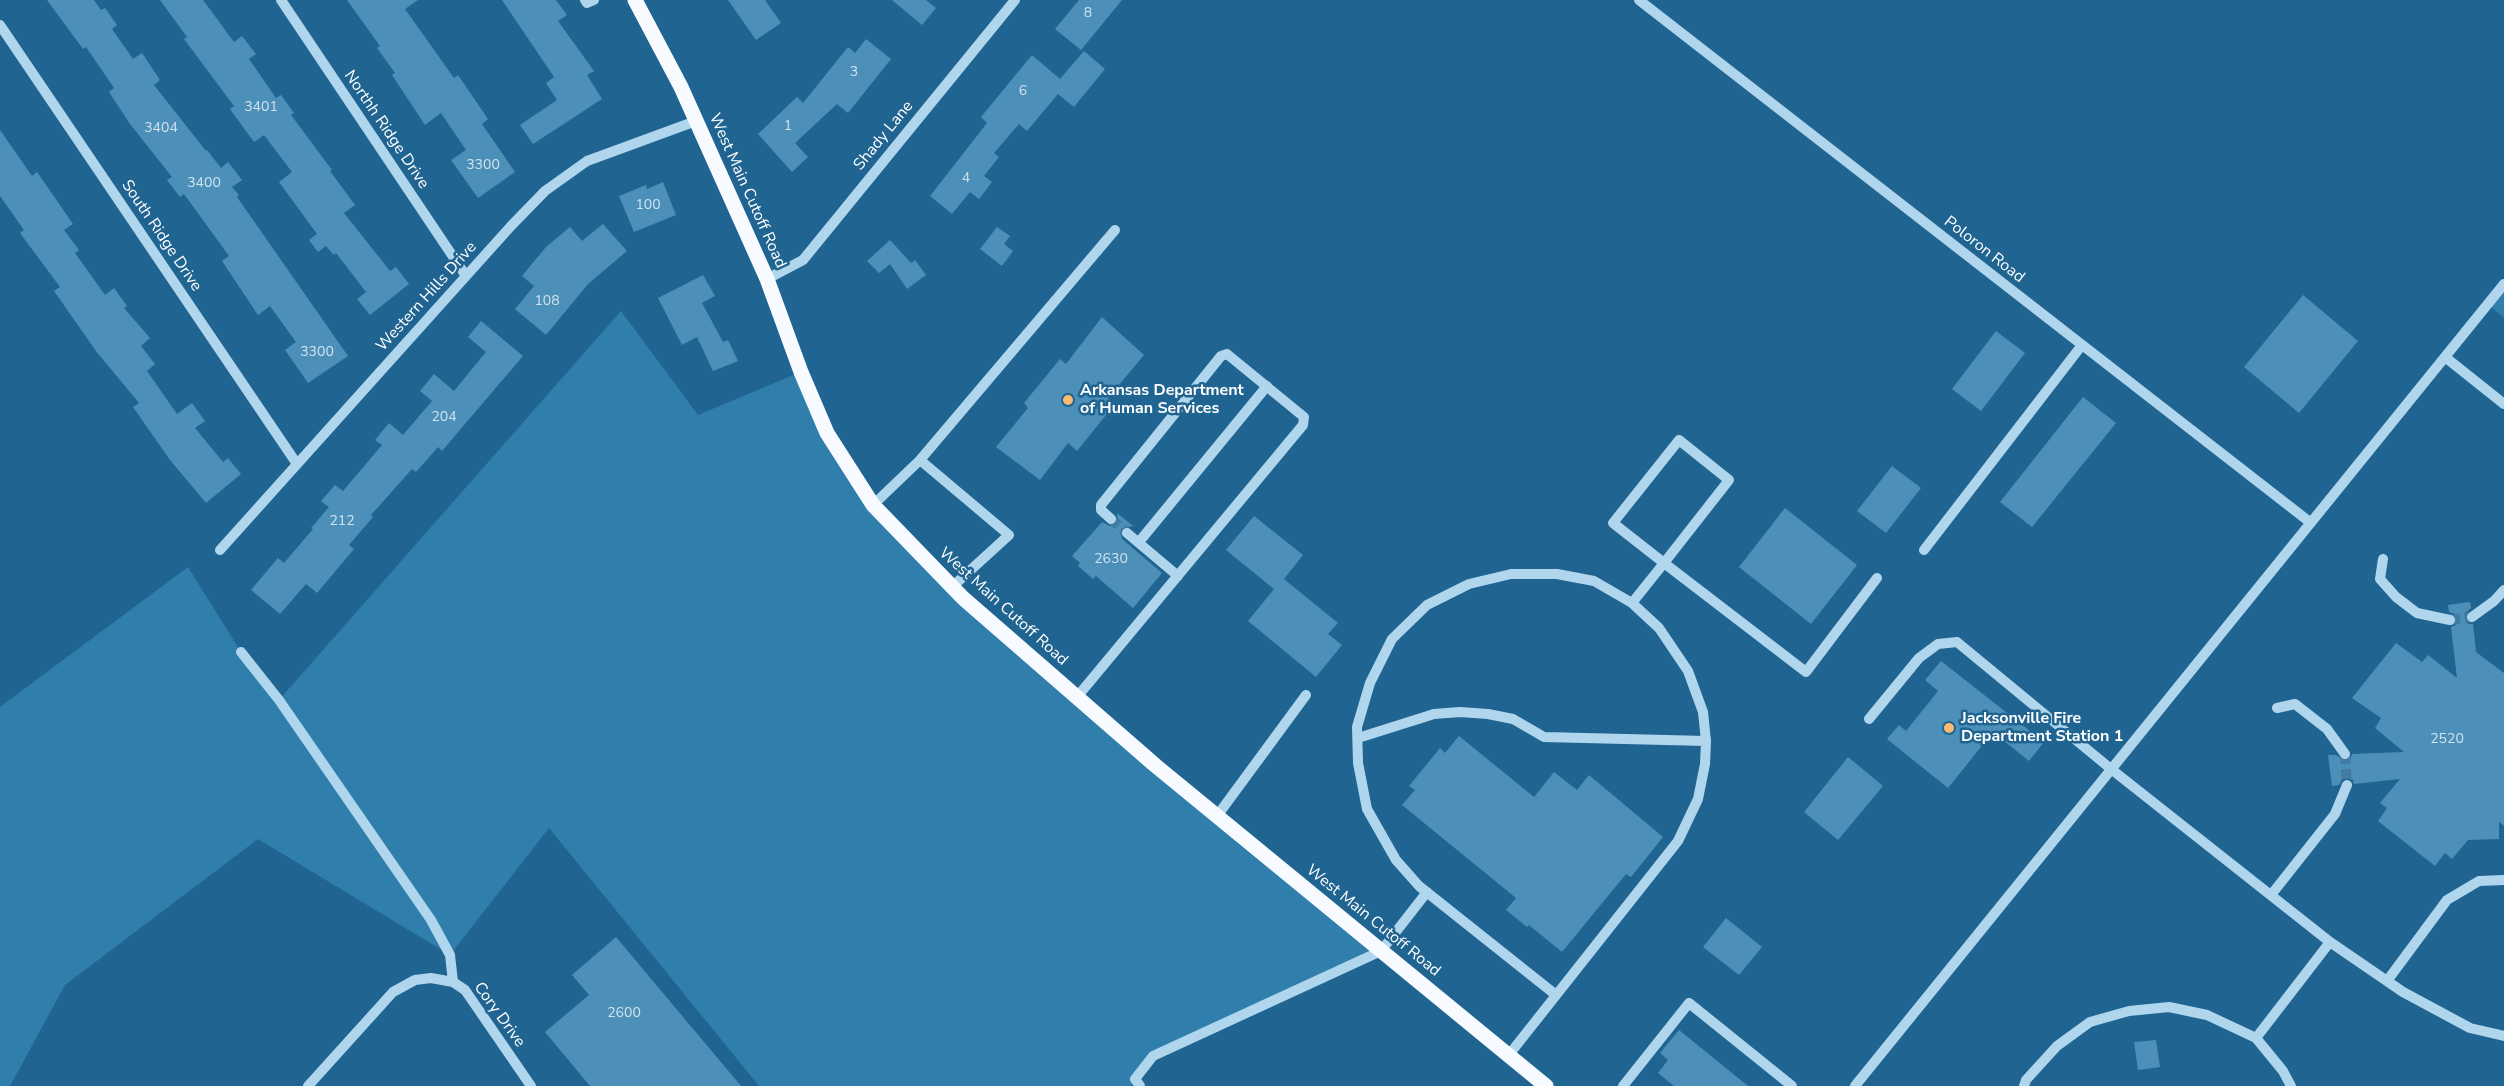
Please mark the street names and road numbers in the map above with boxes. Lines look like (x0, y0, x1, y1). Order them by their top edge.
street label: Northh Ridge Drive (339, 67, 433, 193)
street label: Shady Lane (850, 97, 918, 175)
street label: West Main Cutoff Road (704, 111, 790, 271)
street label: South Ridge Drive (117, 177, 205, 295)
street label: Poloron Road (1940, 213, 2028, 287)
street label: Western Hills Drive (373, 238, 481, 356)
street label: West Main Cutoff Road (934, 544, 1072, 670)
street label: West Main Cutoff Road (1302, 861, 1444, 981)
street label: Cory Drive (469, 979, 529, 1051)

